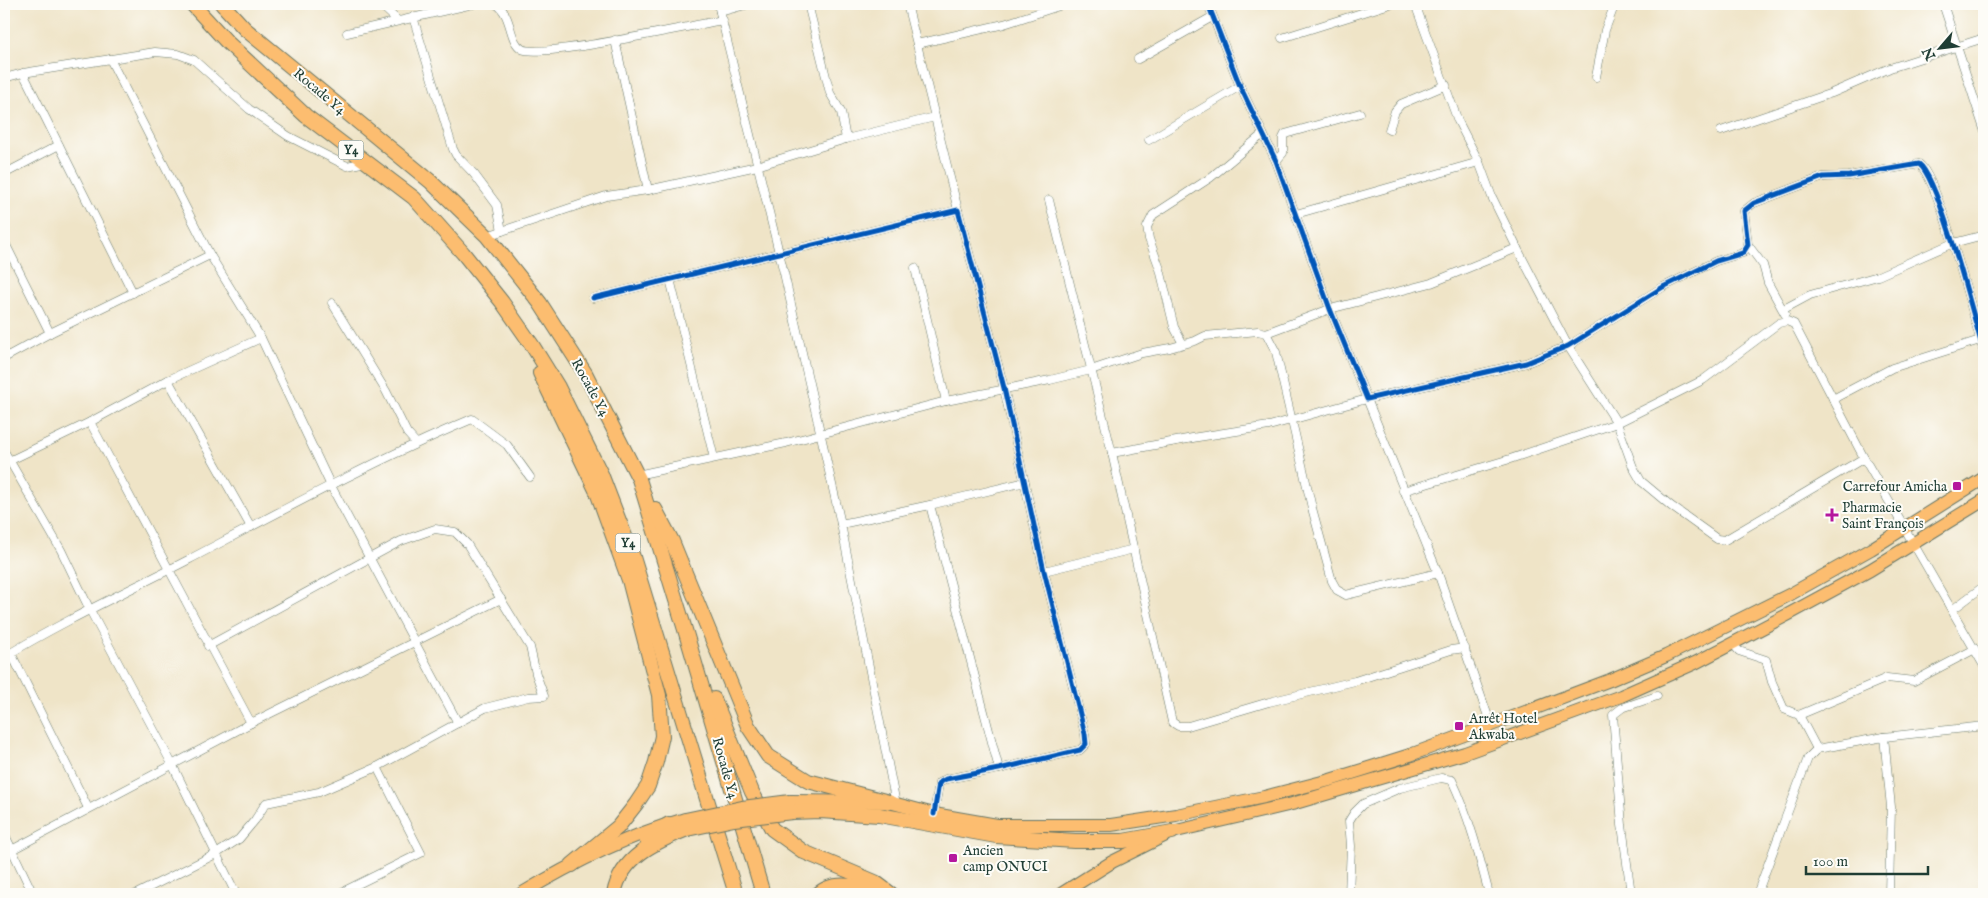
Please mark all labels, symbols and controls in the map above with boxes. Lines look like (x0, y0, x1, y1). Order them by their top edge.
north arrow (1916, 22, 1966, 72)
text: N (1919, 44, 1941, 64)
street label: Rocade Y4 (289, 64, 350, 119)
road number: Y4 (338, 140, 364, 160)
street label: Rocade Y4 (567, 355, 613, 420)
place label: Carrefour Amicha (1843, 478, 1948, 496)
marker: Carrefour Amicha (1951, 480, 1963, 492)
place label: Pharmacie Saint François (1842, 499, 1924, 533)
marker: Pharmacie Saint François (1826, 509, 1838, 521)
road number: Y4 (616, 534, 640, 552)
place label: Arrêt Hotel Akwaba (1468, 710, 1538, 744)
marker: Arrêt Hotel Akwaba (1453, 720, 1465, 732)
street label: Rocade Y4 (708, 735, 742, 801)
place label: Ancien camp ONUCI (962, 842, 1048, 876)
scale bar (1806, 843, 1928, 875)
marker: Ancien camp ONUCI (947, 852, 959, 864)
text: 100 m (1813, 852, 1849, 871)

